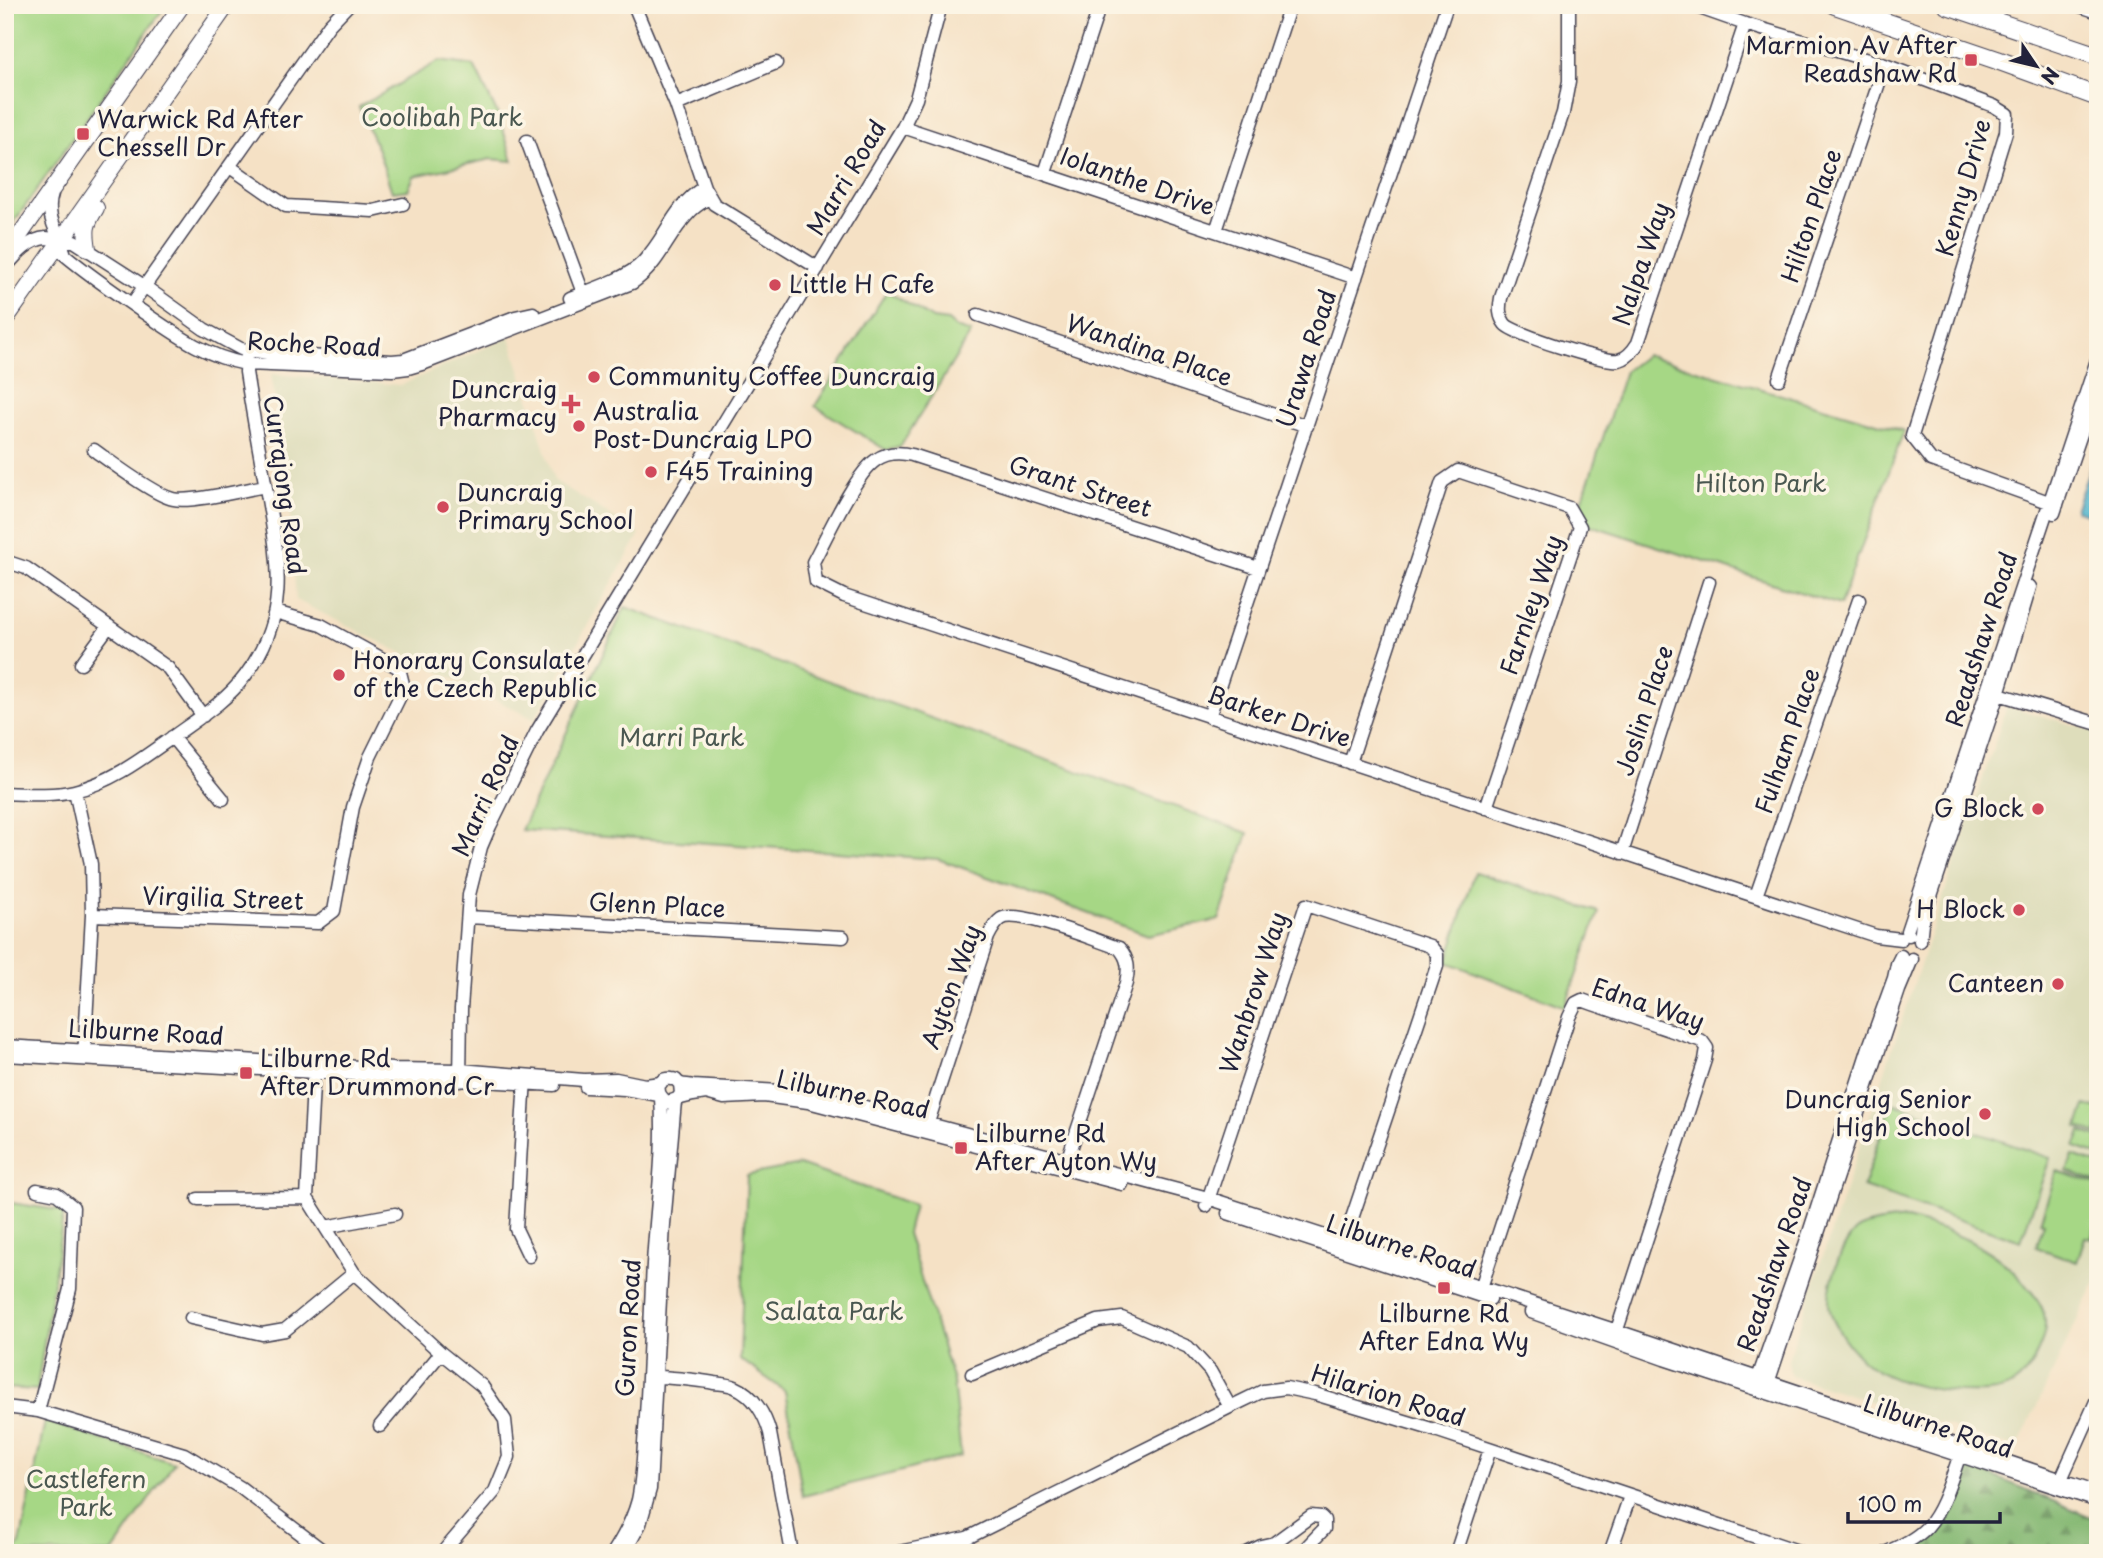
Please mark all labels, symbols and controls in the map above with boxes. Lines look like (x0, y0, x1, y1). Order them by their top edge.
place label: Marmion Av After Readshaw Rd (1745, 26, 1958, 90)
north arrow (2002, 32, 2072, 102)
marker: Marmion Av After Readshaw Rd (1963, 52, 1979, 68)
text: N (2035, 62, 2067, 91)
park label: Coolibah Park (361, 98, 523, 134)
place label: Warwick Rd After Chessell Dr (97, 100, 304, 164)
street label: Marri Road (797, 112, 894, 242)
street label: Kenny Drive (1925, 114, 1999, 261)
marker: Warwick Rd After Chessell Dr (75, 126, 91, 142)
street label: Iolanthe Drive (1055, 137, 1220, 223)
street label: Hilton Place (1770, 144, 1850, 287)
street label: Nalpa Way (1602, 197, 1678, 330)
place label: Little H Cafe (789, 265, 935, 301)
marker: Little H Cafe (767, 277, 783, 293)
street label: Urawa Road (1266, 285, 1344, 432)
street label: Wandina Place (1062, 304, 1237, 394)
street label: Roche Road (246, 322, 382, 364)
place label: Community Coffee Duncraig (608, 357, 936, 393)
marker: Community Coffee Duncraig (586, 369, 602, 385)
place label: Duncraig Pharmacy (438, 370, 557, 434)
street label: Currajong Road (256, 392, 316, 577)
place label: Australia Post-Duncraig LPO (593, 392, 813, 456)
marker: Duncraig Pharmacy (563, 396, 579, 412)
marker: Australia Post-Duncraig LPO (571, 418, 587, 434)
street label: Grant Street (1005, 445, 1157, 525)
place label: F45 Training (665, 452, 814, 488)
marker: F45 Training (643, 464, 659, 480)
park label: Hilton Park (1695, 464, 1827, 500)
place label: Duncraig Primary School (457, 473, 634, 537)
marker: Duncraig Primary School (435, 499, 451, 515)
street label: Farnley Way (1489, 529, 1571, 679)
street label: Readshaw Road (1935, 548, 2025, 731)
place label: Honorary Consulate of the Czech Republic (353, 641, 597, 705)
street label: Joslin Place (1605, 641, 1681, 780)
street label: Fulham Place (1744, 662, 1828, 818)
marker: Honorary Consulate of the Czech Republic (331, 667, 347, 683)
street label: Barker Drive (1203, 675, 1356, 755)
park label: Marri Park (619, 718, 745, 754)
street label: Marri Road (441, 729, 527, 862)
place label: G Block (1934, 789, 2024, 825)
marker: G Block (2030, 801, 2046, 817)
street label: Virgilia Street (142, 876, 305, 918)
street label: Glenn Place (588, 882, 726, 926)
place label: H Block (1916, 890, 2005, 926)
marker: H Block (2011, 902, 2027, 918)
street label: Wanbrow Way (1209, 907, 1295, 1078)
street label: Ayton Way (911, 919, 989, 1054)
place label: Canteen (1947, 964, 2044, 1000)
street label: Edna Way (1587, 968, 1710, 1038)
marker: Canteen (2050, 976, 2066, 992)
street label: Lilburne Road (67, 1009, 225, 1053)
place label: Lilburne Rd After Drummond Cr (260, 1039, 494, 1103)
street label: Lilburne Road (774, 1059, 933, 1127)
marker: Lilburne Rd After Drummond Cr (238, 1065, 254, 1081)
place label: Duncraig Senior High School (1784, 1080, 1971, 1144)
marker: Duncraig Senior High School (1977, 1106, 1993, 1122)
place label: Lilburne Rd After Ayton Wy (975, 1114, 1157, 1178)
marker: Lilburne Rd After Ayton Wy (953, 1140, 969, 1156)
street label: Readshaw Road (1727, 1173, 1820, 1356)
street label: Lilburne Road (1322, 1204, 1481, 1286)
street label: Guron Road (605, 1258, 649, 1398)
marker: Lilburne Rd After Edna Wy (1436, 1280, 1452, 1296)
park label: Salata Park (764, 1292, 904, 1328)
place label: Lilburne Rd After Edna Wy (1359, 1294, 1529, 1358)
street label: Hilarion Road (1307, 1354, 1470, 1435)
street label: Lilburne Road (1859, 1384, 2018, 1466)
park label: Castlefern Park (26, 1460, 146, 1524)
scale bar (1848, 1481, 2000, 1525)
text: 100 m (1858, 1487, 1922, 1519)

